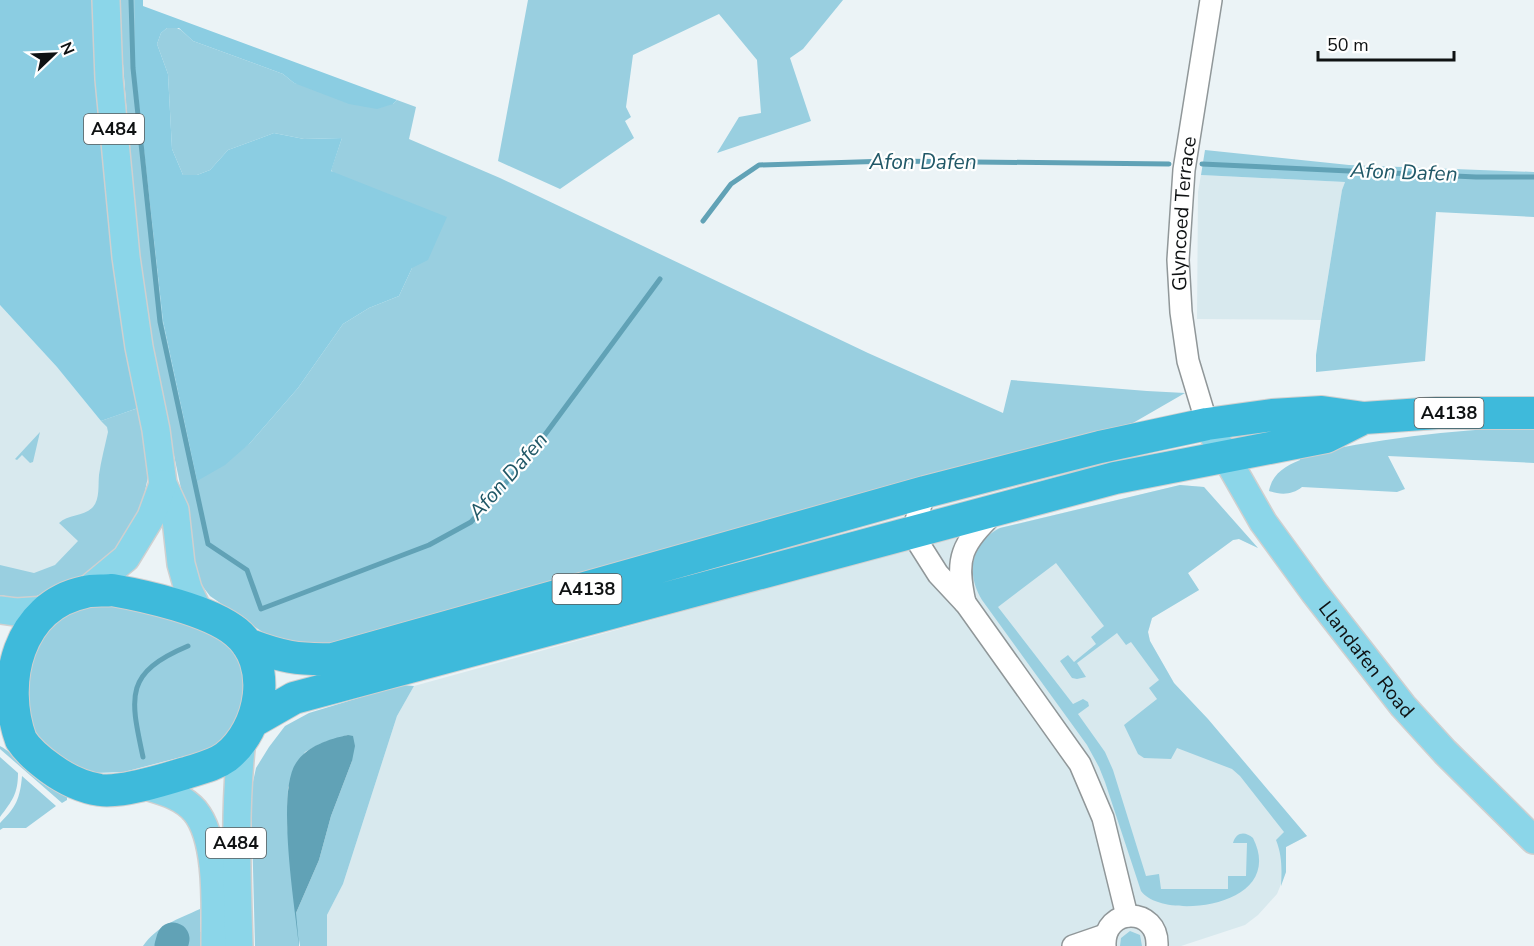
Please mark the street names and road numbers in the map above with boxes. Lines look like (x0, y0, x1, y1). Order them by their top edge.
road number: A484 (84, 114, 144, 144)
street label: Glyncoed Terrace (1164, 134, 1203, 292)
road number: A4138 (1414, 398, 1484, 428)
road number: A4138 (552, 574, 622, 604)
street label: Llandafen Road (1313, 595, 1421, 724)
road number: A484 (206, 828, 266, 858)

